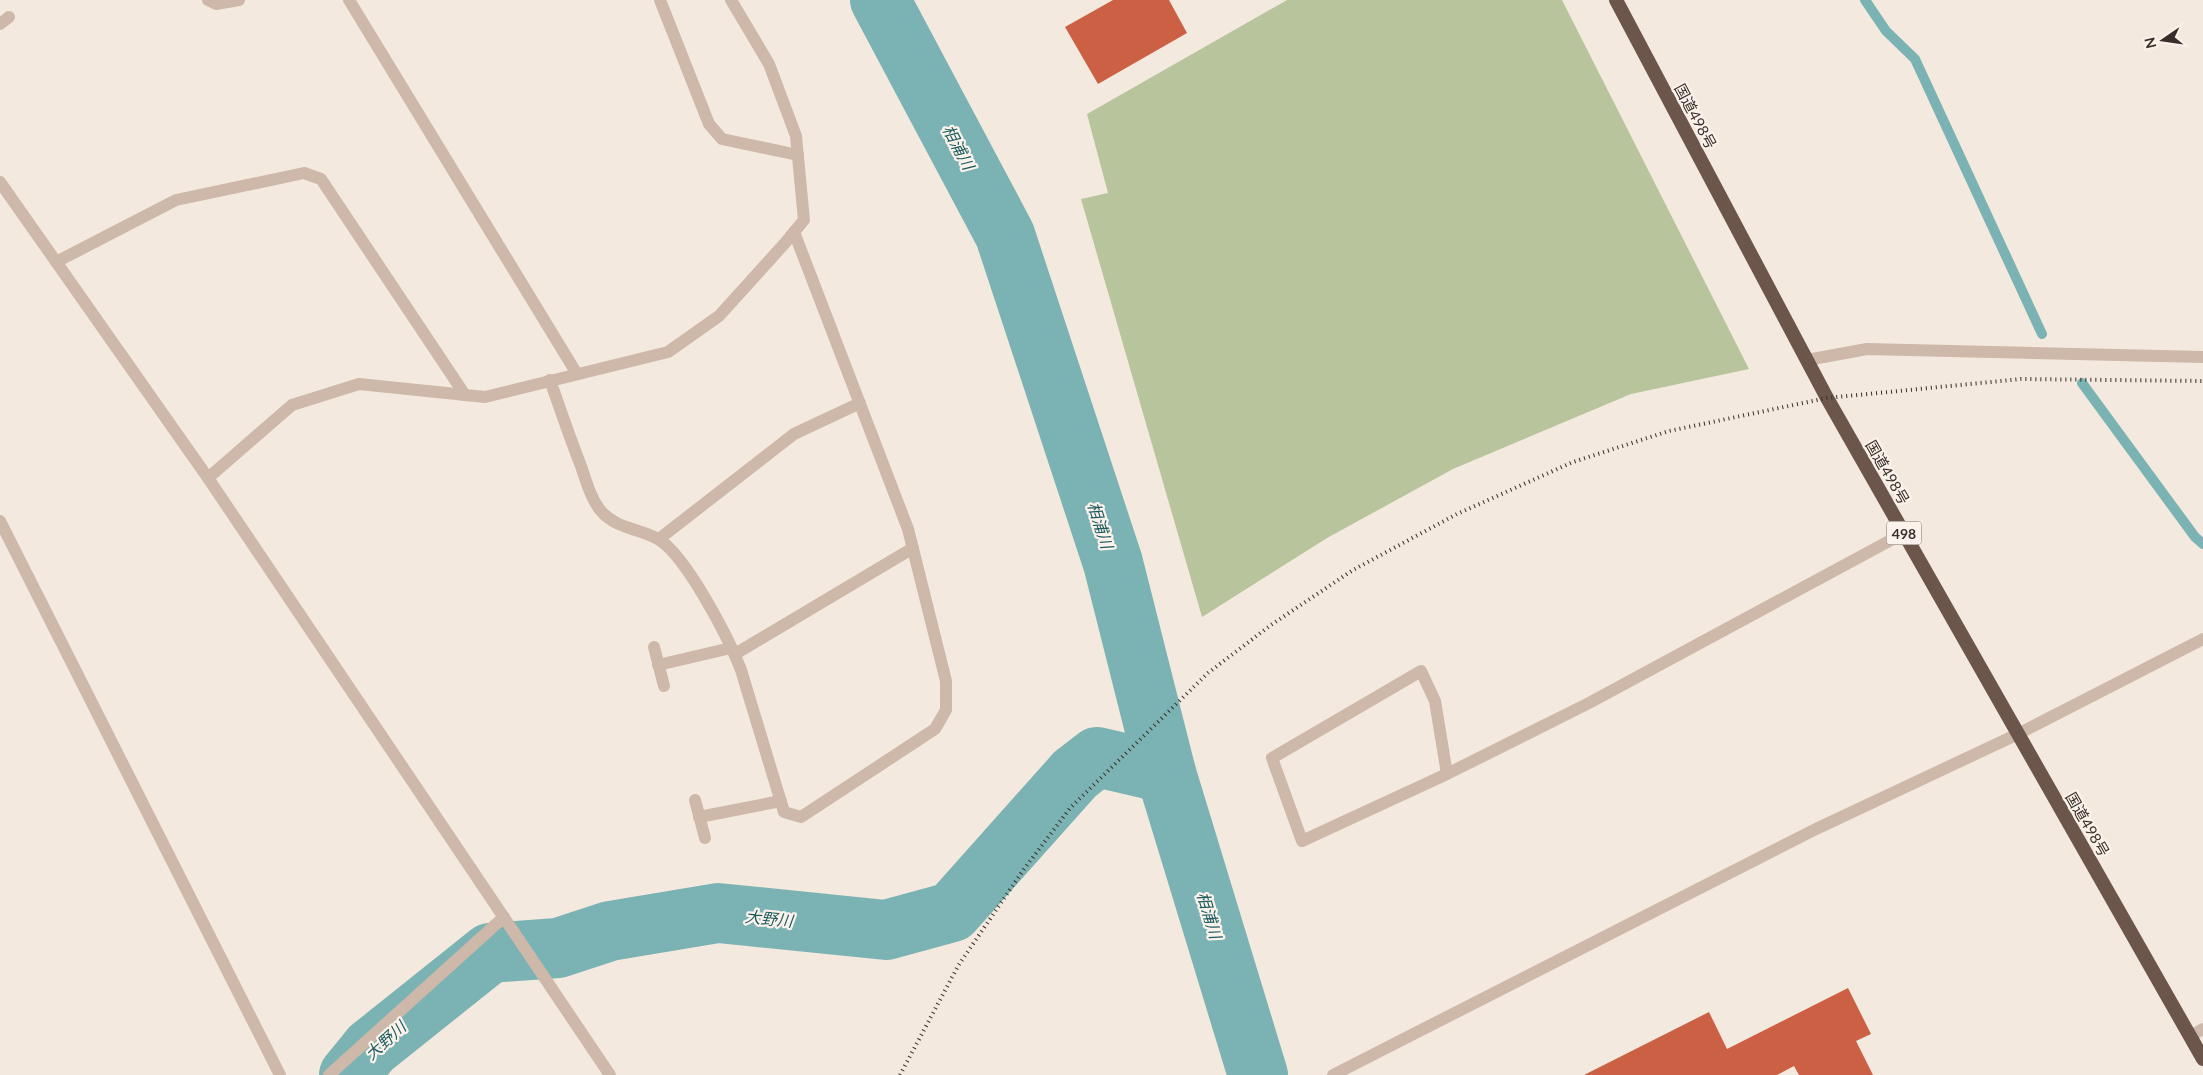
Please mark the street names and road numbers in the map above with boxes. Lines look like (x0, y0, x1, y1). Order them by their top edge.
street label: 国道498号 (1671, 80, 1721, 152)
street label: 国道498号 (1862, 437, 1914, 507)
road number: 498 (1886, 522, 1922, 544)
street label: 国道498号 (2062, 789, 2114, 859)

